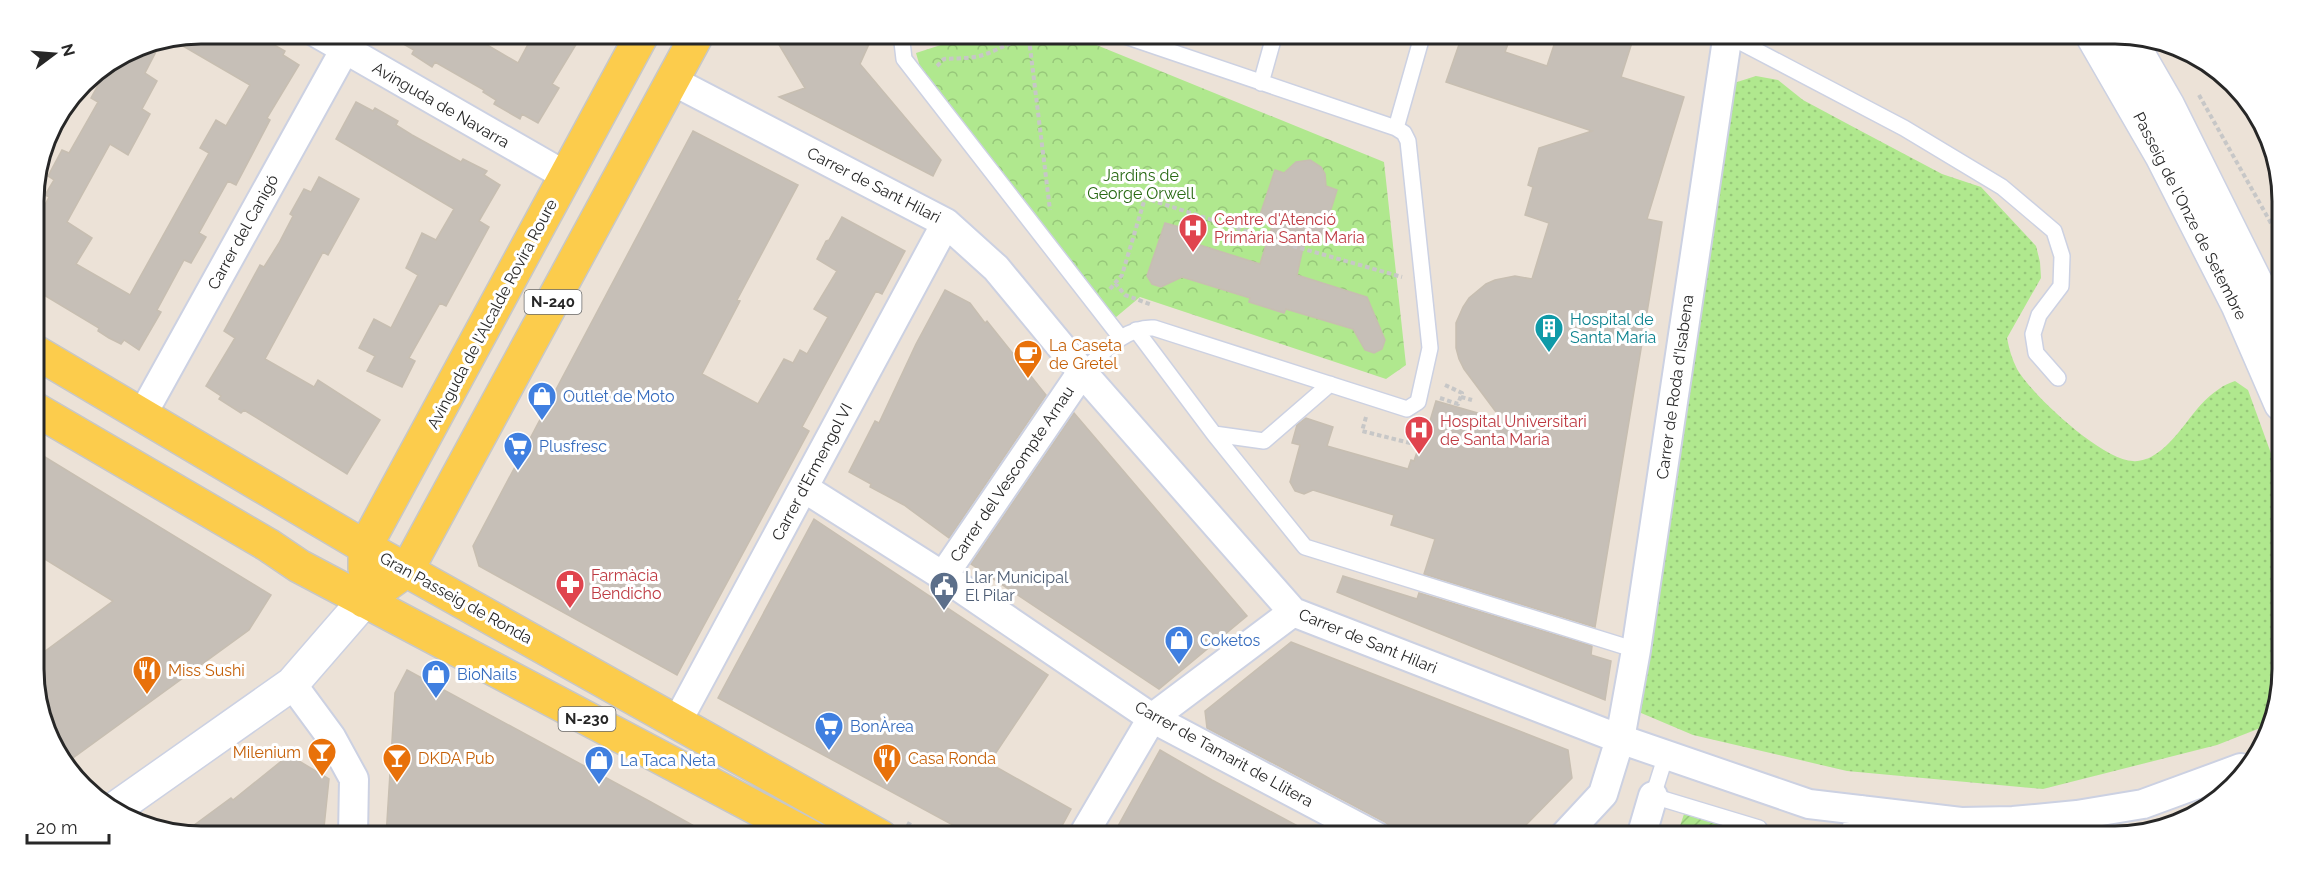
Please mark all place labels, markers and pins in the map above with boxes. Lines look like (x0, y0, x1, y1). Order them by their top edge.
place label: Centre d'Atenció Primària Santa Maria (1214, 210, 1365, 247)
hospital icon: Centre d'Atenció Primària Santa Maria (1177, 212, 1209, 254)
place label: Hospital de Santa Maria (1570, 310, 1656, 347)
building icon: Hospital de Santa Maria (1533, 312, 1565, 354)
place label: La Caseta de Gretel (1049, 336, 1122, 373)
cafe icon: La Caseta de Gretel (1012, 338, 1044, 380)
shop icon: Outlet de Moto (526, 380, 558, 422)
place label: Outlet de Moto (563, 387, 674, 406)
place label: Hospital Universitari de Santa Maria (1440, 412, 1587, 449)
hospital icon: Hospital Universitari de Santa Maria (1403, 414, 1435, 456)
supermarket icon: Plusfresc (502, 430, 534, 472)
place label: Plusfresc (539, 437, 607, 456)
place label: Farmàcia Bendicho (591, 566, 661, 603)
pharmacy icon: Farmàcia Bendicho (554, 568, 586, 610)
place label: Llar Municipal El Pilar (965, 568, 1069, 605)
public building icon: Llar Municipal El Pilar (928, 570, 960, 612)
shop icon: Coketos (1163, 624, 1195, 666)
place label: Coketos (1200, 631, 1261, 650)
restaurant icon: Miss Sushi (131, 654, 163, 696)
shop icon: BioNails (420, 658, 452, 700)
place label: Miss Sushi (168, 661, 245, 680)
place label: BioNails (457, 665, 517, 684)
supermarket icon: BonÀrea (813, 710, 845, 752)
place label: BonÀrea (850, 716, 914, 736)
bar icon: Milenium (306, 736, 338, 778)
bar icon: DKDA Pub (381, 742, 413, 784)
restaurant icon: Casa Ronda (871, 742, 903, 784)
place label: Milenium (233, 743, 301, 762)
shop icon: La Taca Neta (583, 744, 615, 786)
place label: DKDA Pub (418, 749, 495, 768)
place label: Casa Ronda (908, 749, 996, 768)
place label: La Taca Neta (620, 751, 716, 770)

